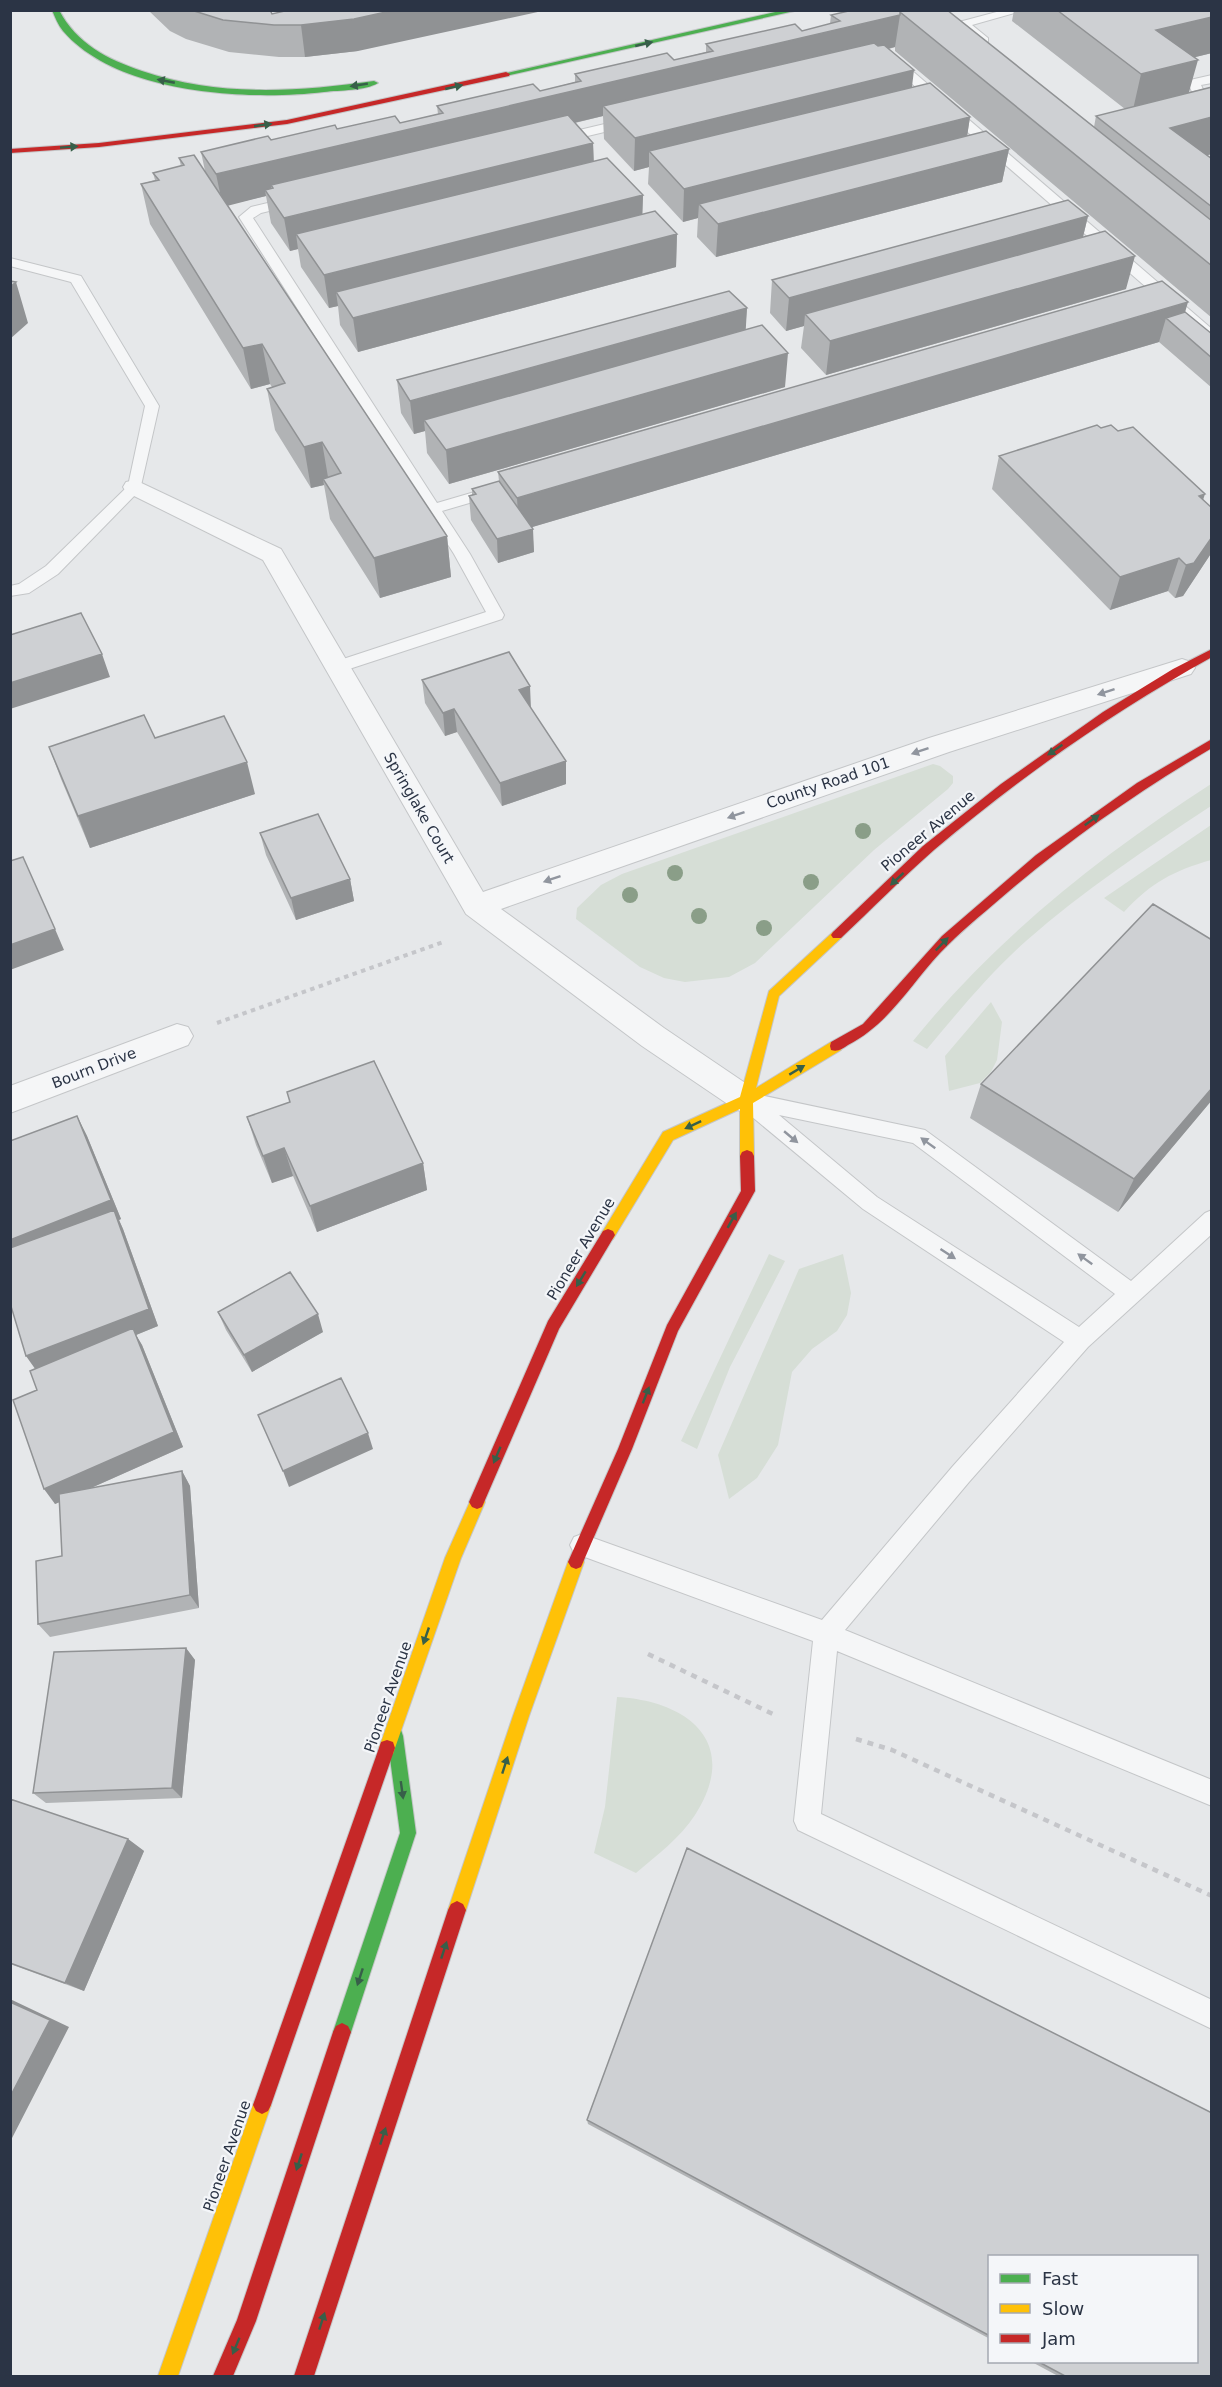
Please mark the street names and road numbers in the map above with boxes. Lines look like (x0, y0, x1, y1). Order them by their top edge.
street label: Springlake Court (380, 749, 458, 867)
street label: County Road 101 (764, 753, 892, 813)
street label: Pioneer Avenue (878, 787, 978, 875)
street label: Bourn Drive (49, 1044, 139, 1092)
street label: Pioneer Avenue (543, 1194, 619, 1304)
street label: Pioneer Avenue (360, 1639, 416, 1755)
street label: Pioneer Avenue (199, 2098, 255, 2214)

